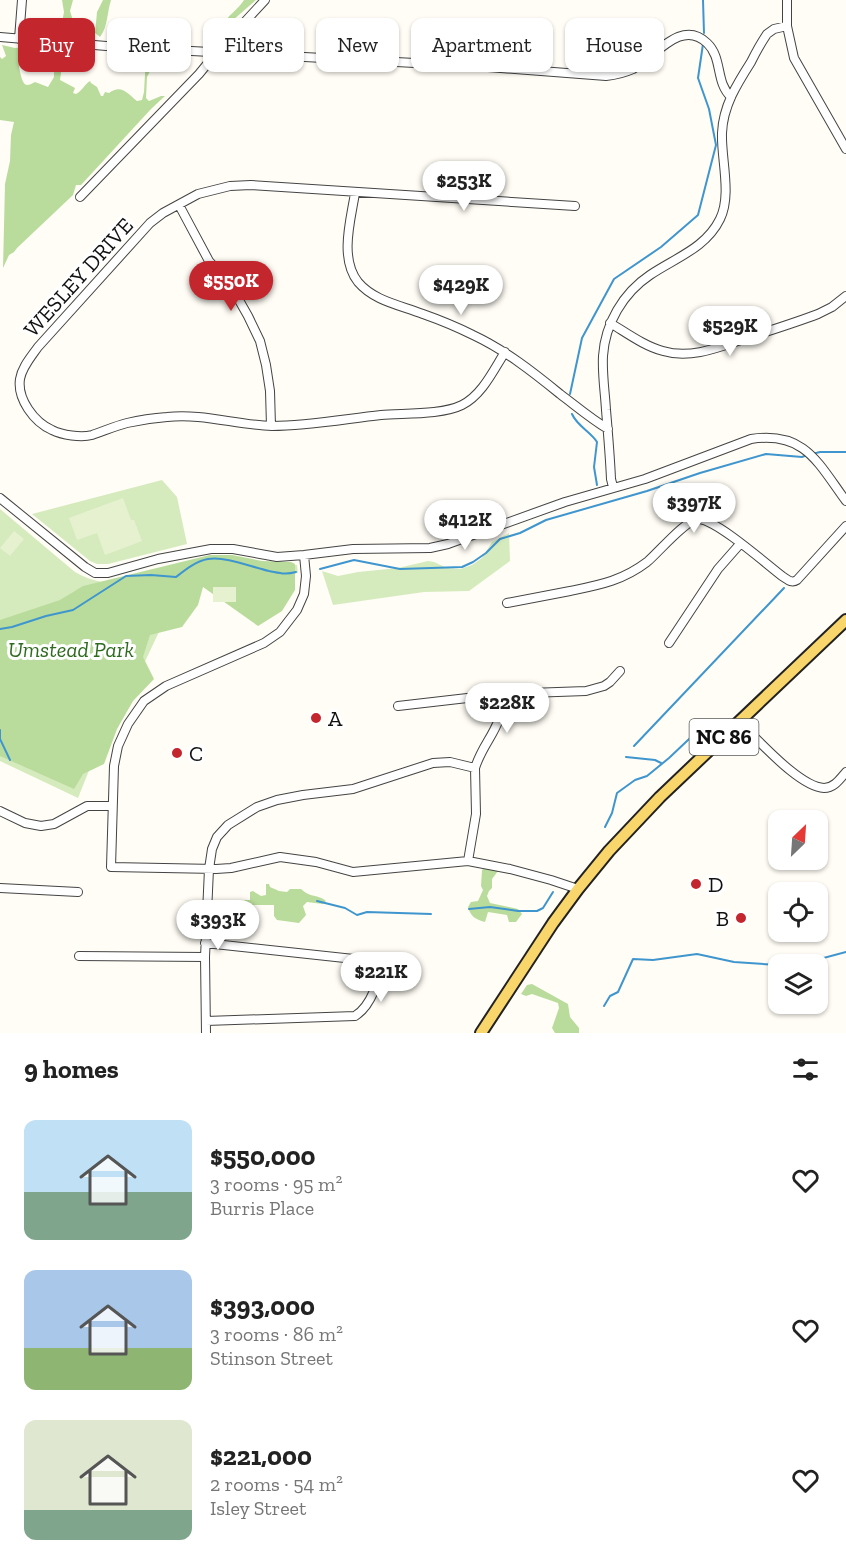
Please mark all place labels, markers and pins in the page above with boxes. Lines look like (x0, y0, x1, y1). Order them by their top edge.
pin: $253K (422, 161, 506, 212)
pin: $550K (189, 261, 273, 312)
pin: $429K (419, 265, 503, 316)
pin: $529K (688, 306, 772, 357)
pin: $397K (652, 483, 736, 534)
pin: $412K (423, 500, 507, 551)
pin: $228K (465, 683, 549, 734)
place label: A (328, 705, 343, 732)
marker: A (309, 711, 323, 725)
place label: C (189, 740, 203, 767)
marker: C (170, 746, 184, 760)
place label: D (708, 871, 724, 898)
marker: D (689, 877, 703, 891)
pin: $393K (176, 900, 260, 951)
place label: B (716, 905, 729, 932)
marker: B (734, 911, 748, 925)
pin: $221K (339, 952, 423, 1003)

